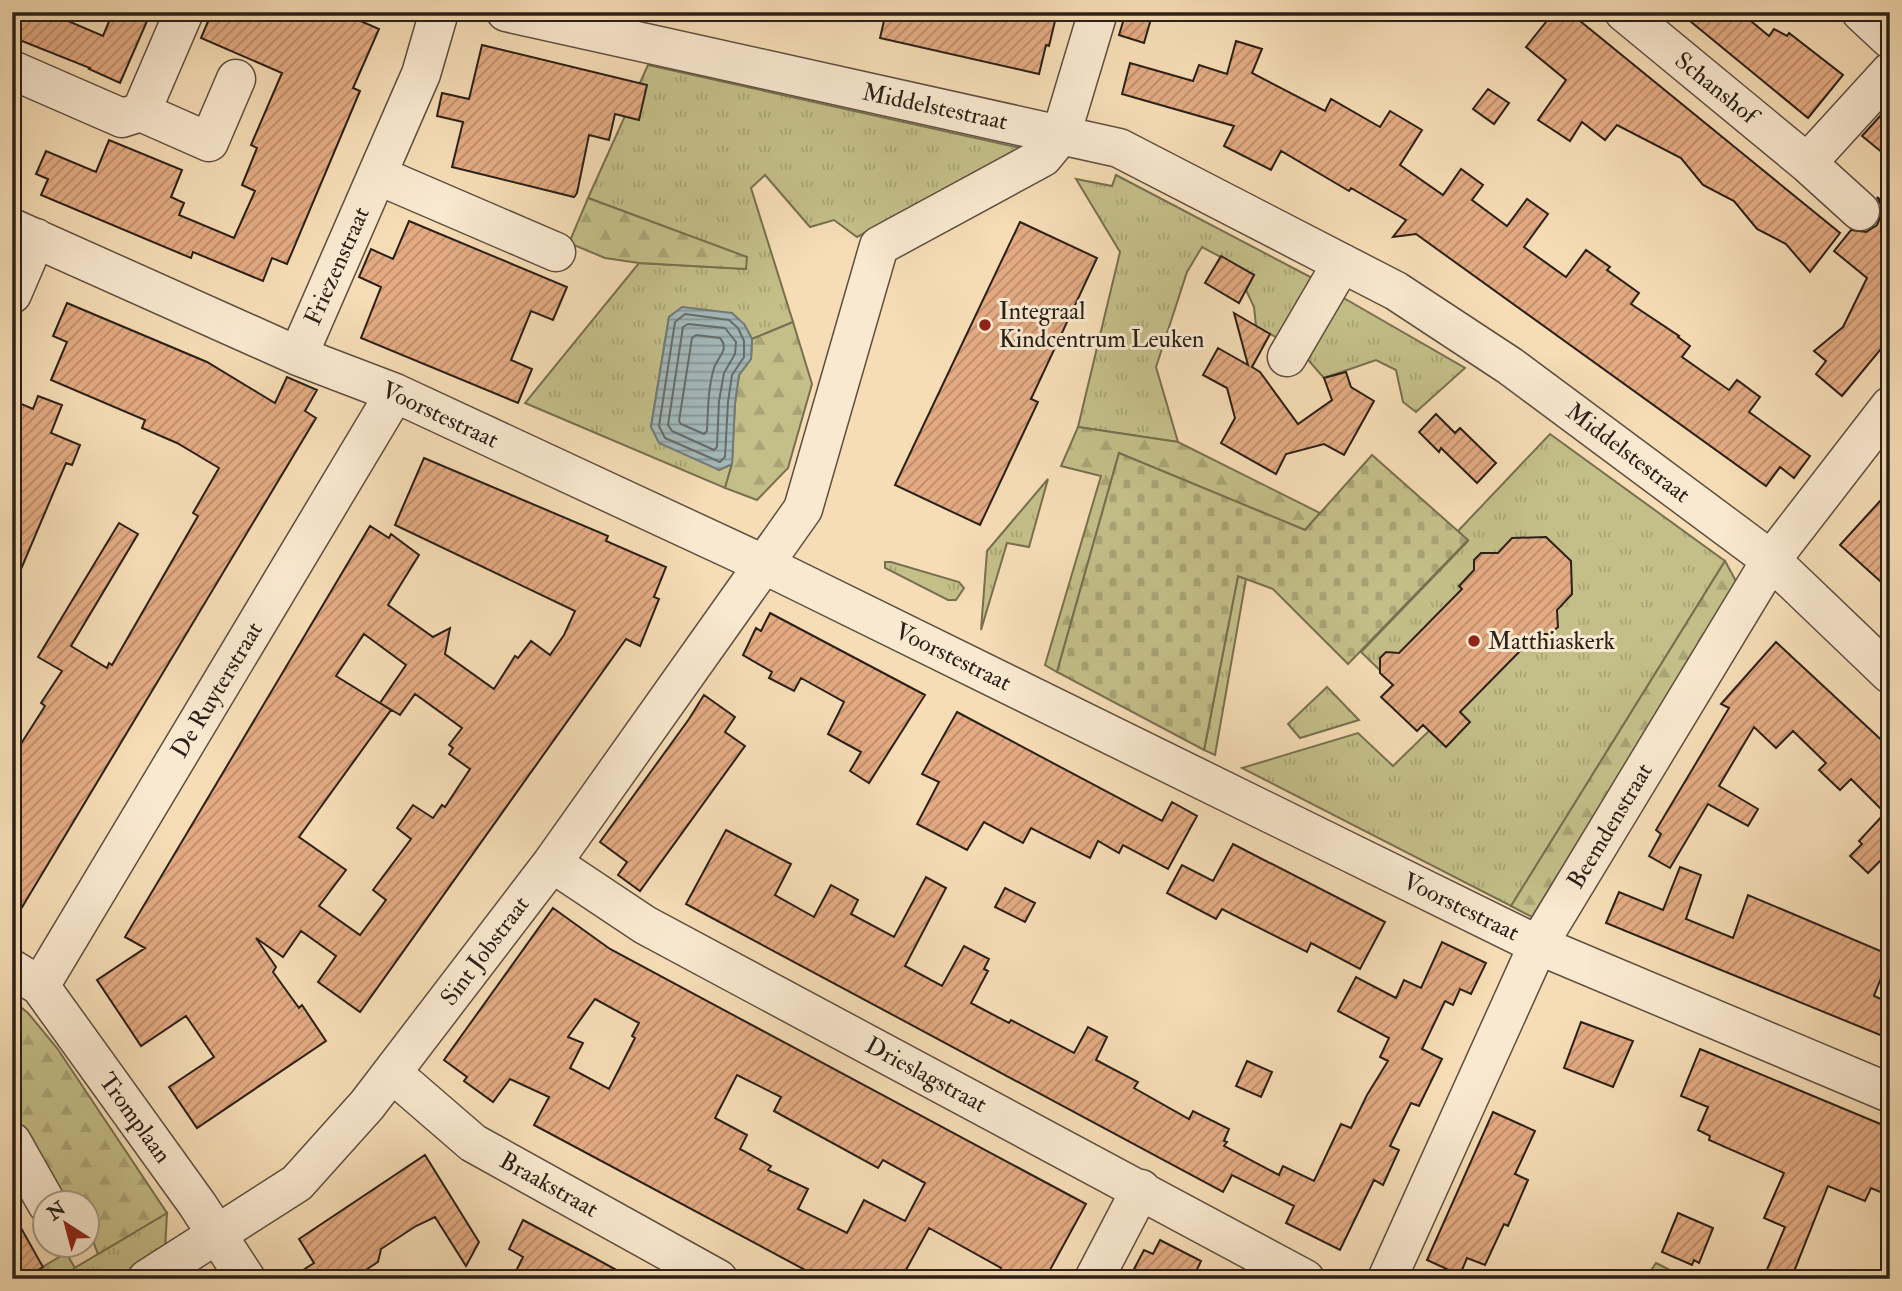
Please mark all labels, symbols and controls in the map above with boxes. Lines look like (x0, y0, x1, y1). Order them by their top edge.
street label: Schanshof (1668, 45, 1766, 133)
street label: Middelstestraat (859, 76, 1011, 138)
street label: Friezenstraat (297, 202, 377, 330)
place label: Integraal Kindcentrum Leuken (999, 296, 1204, 355)
marker: Integraal Kindcentrum Leuken (977, 317, 993, 333)
street label: Voorstestraat (377, 374, 504, 456)
street label: Middelstestraat (1560, 396, 1697, 510)
street label: De Ruyterstraat (164, 616, 270, 764)
street label: Voorstestraat (890, 616, 1016, 699)
place label: Matthiaskerk (1488, 626, 1616, 657)
marker: Matthiaskerk (1466, 633, 1482, 649)
street label: Beemdenstraat (1560, 757, 1660, 894)
street label: Voorstestraat (1398, 866, 1524, 949)
street label: Sint Jobstraat (434, 890, 537, 1012)
street label: Drieslagstraat (860, 1030, 992, 1120)
street label: Tromplaan (92, 1067, 178, 1169)
street label: Braakstraat (494, 1145, 604, 1225)
north arrow (32, 1190, 102, 1260)
text: N (42, 1196, 71, 1226)

